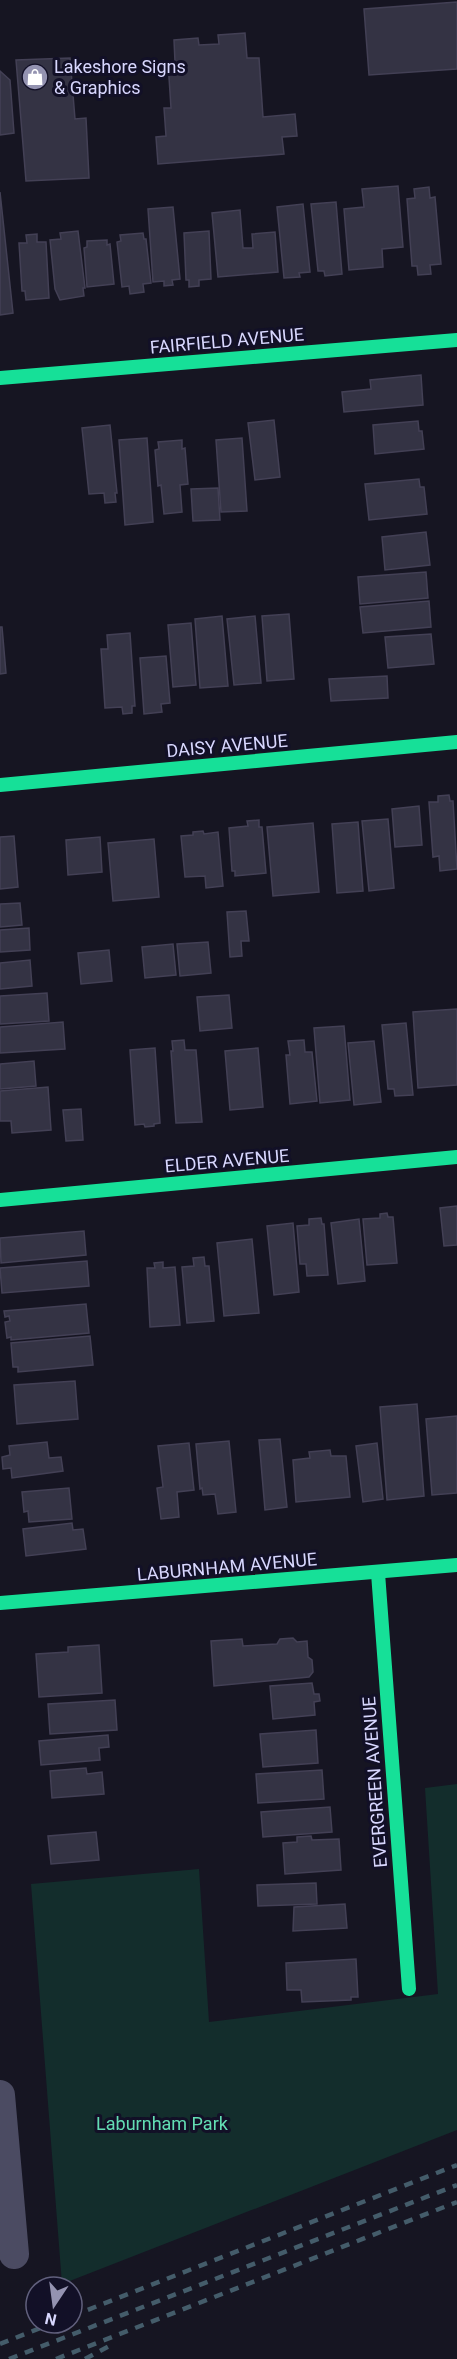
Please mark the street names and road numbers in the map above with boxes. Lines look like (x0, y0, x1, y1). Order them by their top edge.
street label: FAIRFIELD AVENUE (149, 323, 305, 358)
street label: DAISY AVENUE (165, 730, 288, 761)
street label: ELDER AVENUE (164, 1145, 290, 1176)
street label: LABURNHAM AVENUE (136, 1548, 318, 1585)
street label: EVERGREEN AVENUE (358, 1696, 391, 1868)

